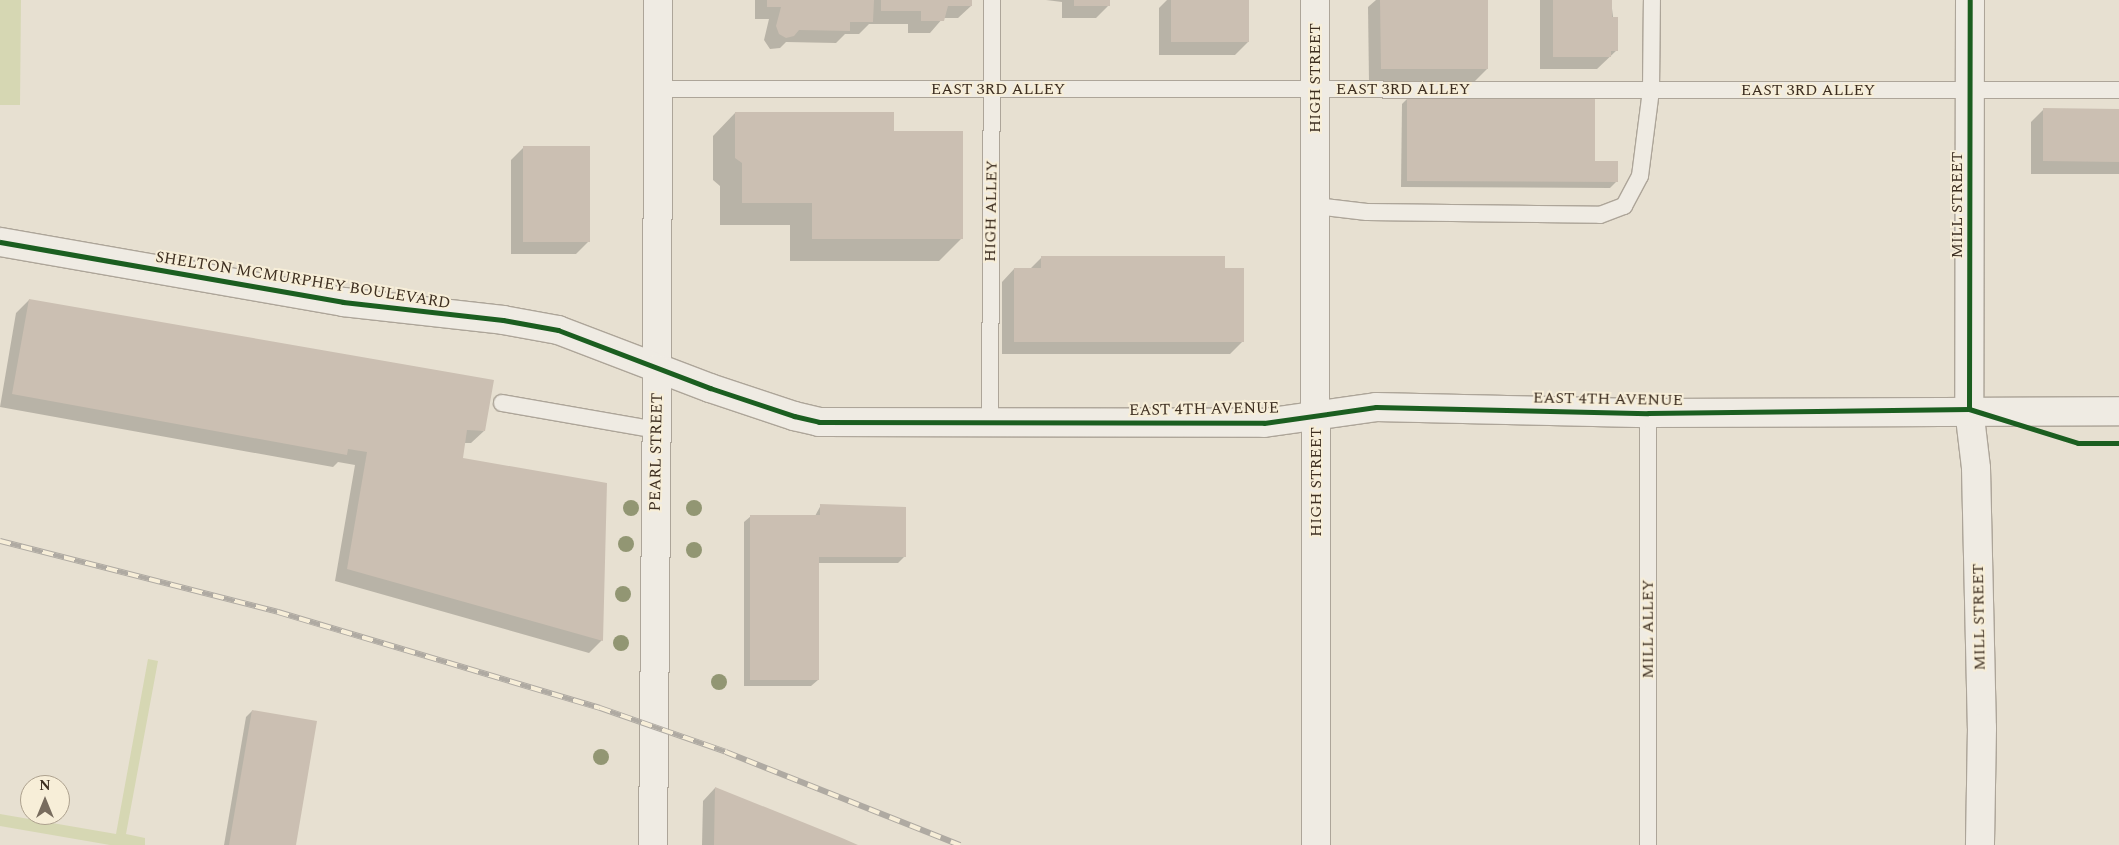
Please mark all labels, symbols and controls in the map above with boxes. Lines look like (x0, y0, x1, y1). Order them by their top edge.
street label: HIGH STREET (1305, 23, 1325, 133)
street label: EAST 3RD ALLEY (931, 79, 1065, 99)
street label: EAST 3RD ALLEY (1336, 79, 1470, 99)
street label: EAST 3RD ALLEY (1741, 80, 1875, 100)
street label: MILL STREET (1947, 151, 1967, 259)
street label: HIGH ALLEY (981, 160, 1001, 262)
street label: SHELTON MCMURPHEY BOULEVARD (154, 247, 452, 313)
street label: EAST 4TH AVENUE (1533, 388, 1683, 410)
street label: PEARL STREET (645, 392, 667, 512)
street label: EAST 4TH AVENUE (1129, 398, 1279, 420)
street label: HIGH STREET (1306, 427, 1326, 537)
street label: MILL STREET (1968, 563, 1990, 671)
street label: MILL ALLEY (1638, 579, 1658, 679)
north arrow (20, 775, 70, 825)
text: N (39, 775, 51, 796)

